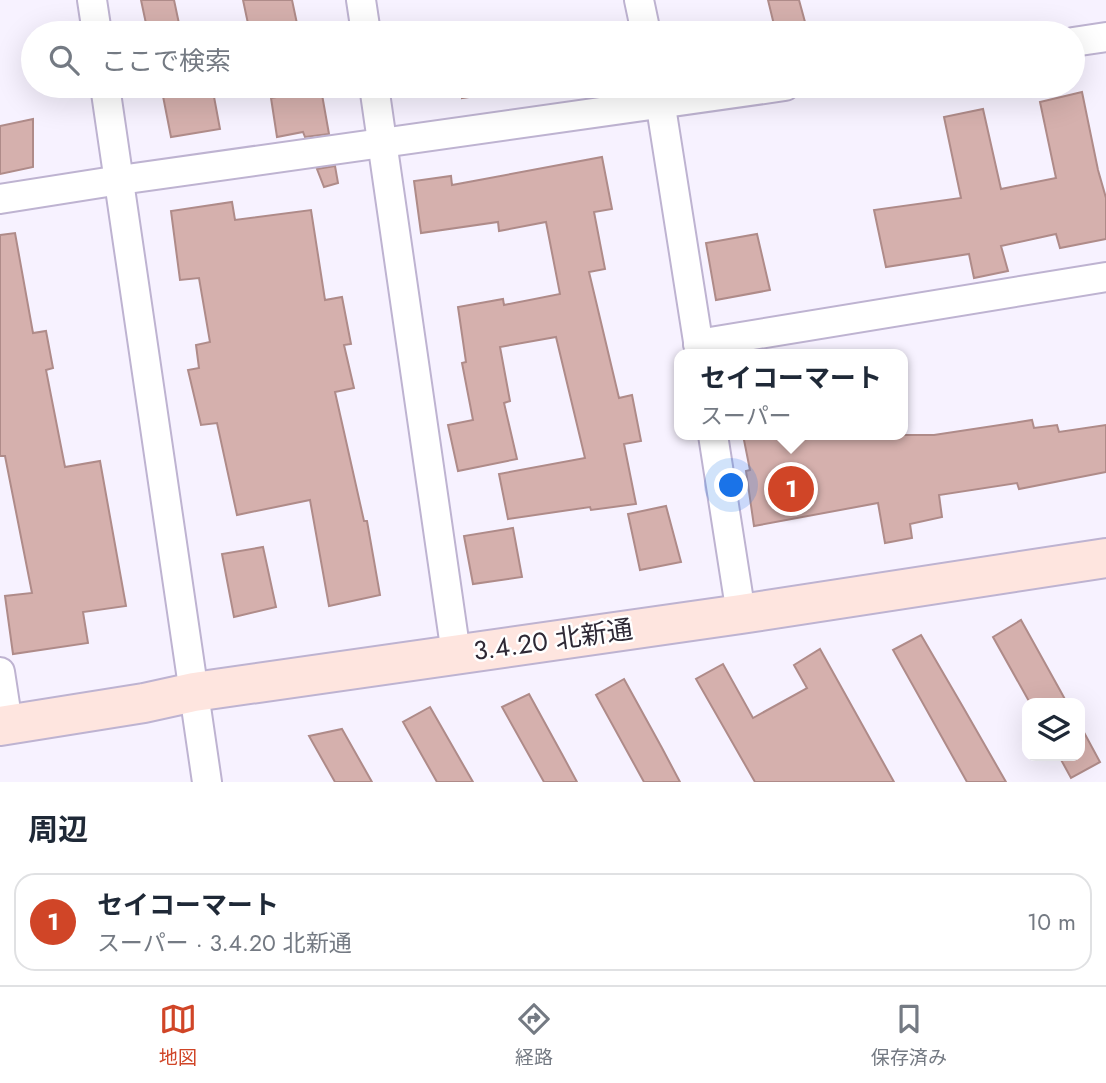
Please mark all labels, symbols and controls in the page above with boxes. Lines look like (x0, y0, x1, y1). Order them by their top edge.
search box (21, 21, 1085, 98)
icon: search (45, 41, 83, 79)
text: ここで検索 (101, 42, 231, 80)
popup (674, 349, 908, 440)
text: セイコーマート (700, 359, 882, 397)
text: スーパー (700, 399, 792, 433)
pin: 1 (768, 463, 814, 515)
your location (714, 468, 748, 502)
street label: 3.4.20 北新通 (471, 610, 635, 670)
map controls (1022, 698, 1085, 761)
button: layers (1022, 698, 1085, 761)
text: 周辺 (28, 808, 88, 851)
text: セイコーマート (97, 886, 279, 924)
text: 1 (47, 905, 59, 939)
text: 10 m (1027, 905, 1076, 939)
text: スーパー · 3.4.20 北新通 (97, 926, 352, 960)
tab: 地図 (159, 1000, 197, 1071)
tab: 経路 (515, 1000, 553, 1071)
tab: 保存済み (871, 1000, 947, 1071)

